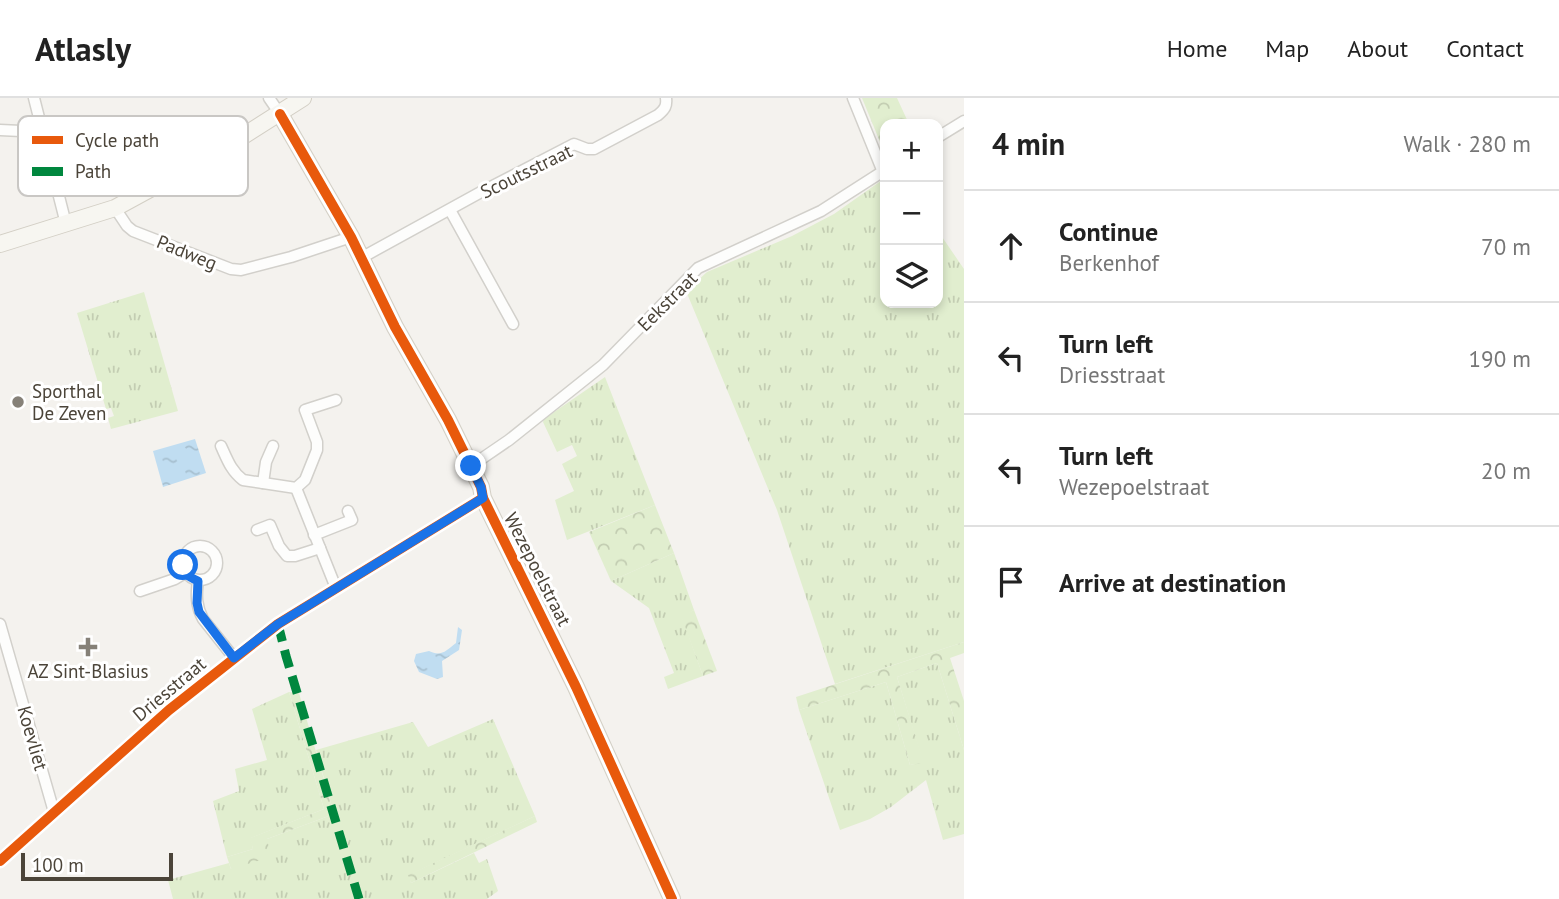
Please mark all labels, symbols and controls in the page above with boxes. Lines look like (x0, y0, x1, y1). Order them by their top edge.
text: Atlasly (35, 27, 131, 70)
text: Home (1167, 33, 1227, 64)
text: Map (1265, 33, 1309, 64)
text: About (1347, 33, 1408, 64)
text: Contact (1446, 33, 1524, 64)
legend (18, 116, 248, 196)
map controls (880, 119, 943, 308)
button: + (880, 119, 943, 182)
text: 4 min (992, 124, 1065, 163)
text: Cycle path (75, 128, 159, 152)
text: Walk · 280 m (1404, 129, 1531, 158)
street label: Scoutsstraat (476, 138, 576, 204)
text: Path (75, 159, 111, 183)
button: − (880, 182, 943, 245)
text: Continue (1059, 215, 1158, 248)
icon: ahead (992, 227, 1030, 265)
street label: Padweg (153, 229, 221, 275)
text: 70 m (1481, 232, 1531, 261)
button: layers (880, 245, 943, 308)
text: Berkenhof (1059, 248, 1159, 277)
street label: Eekstraat (632, 266, 702, 336)
text: Turn left (1059, 327, 1153, 360)
icon: left (992, 339, 1030, 377)
text: 190 m (1469, 344, 1531, 373)
text: Driesstraat (1059, 360, 1165, 389)
place label: Sporthal De Zeven (32, 379, 106, 425)
marker: Sporthal De Zeven (10, 394, 26, 410)
text: Turn left (1059, 439, 1153, 472)
route end (455, 450, 486, 481)
icon: left (992, 451, 1030, 489)
text: 20 m (1481, 456, 1531, 485)
text: Wezepoelstraat (1059, 472, 1209, 501)
street label: Wezepoelstraat (499, 508, 577, 630)
route start (167, 549, 198, 580)
icon: arrive (992, 563, 1030, 601)
text: Arrive at destination (1059, 566, 1286, 599)
marker: AZ Sint-Blasius (78, 637, 98, 657)
street label: Driesstraat (128, 651, 211, 726)
place label: AZ Sint-Blasius (27, 659, 149, 683)
street label: Koevliet (12, 703, 54, 774)
scale bar (21, 850, 173, 882)
text: 100 m (32, 853, 84, 877)

